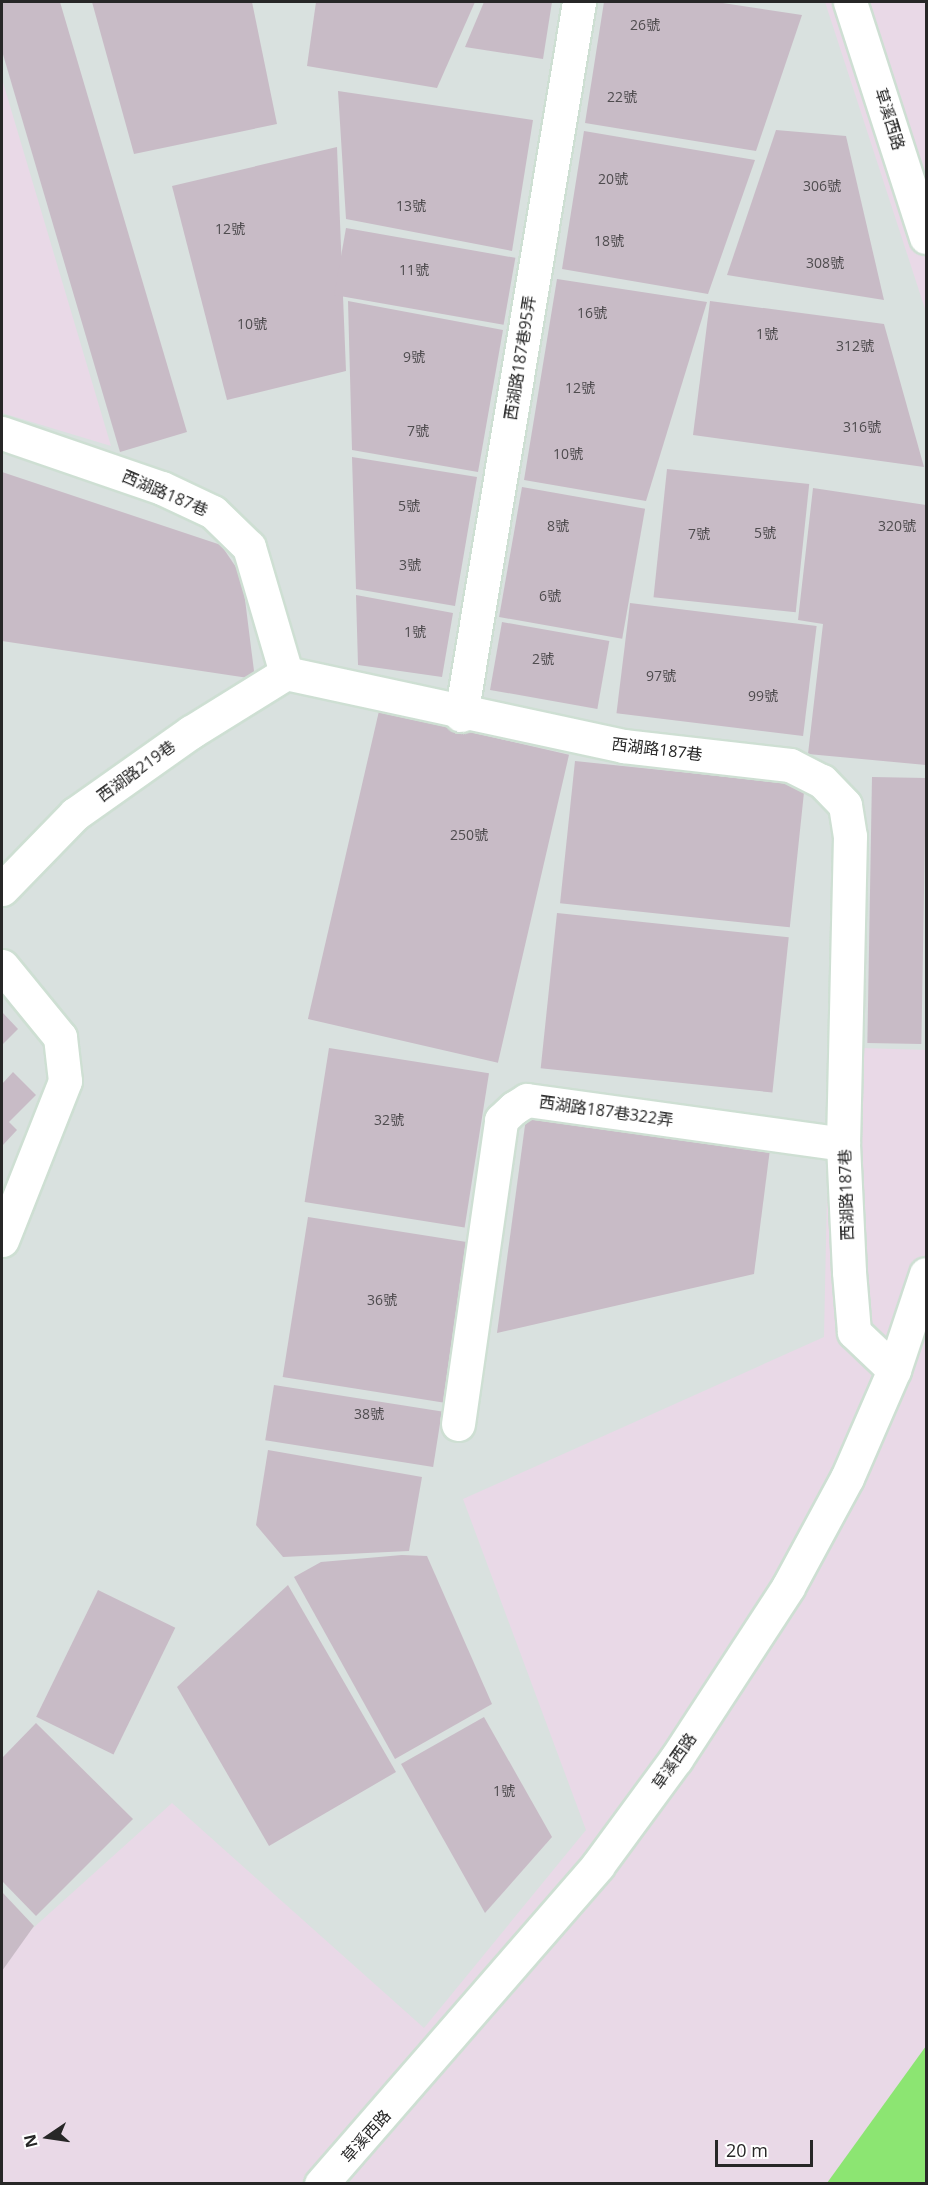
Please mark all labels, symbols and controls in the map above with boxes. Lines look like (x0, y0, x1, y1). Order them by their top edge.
house number: 26號 (630, 17, 660, 33)
street label: 草溪西路 (871, 86, 909, 152)
house number: 22號 (607, 89, 637, 105)
house number: 20號 (598, 171, 628, 187)
house number: 306號 (803, 178, 841, 194)
house number: 13號 (396, 198, 426, 214)
house number: 12號 (215, 221, 245, 237)
house number: 18號 (594, 233, 624, 249)
house number: 308號 (806, 255, 844, 271)
house number: 11號 (399, 262, 429, 278)
street label: 西湖路187巷95弄 (501, 294, 539, 422)
house number: 16號 (577, 305, 607, 321)
house number: 10號 (237, 316, 267, 332)
house number: 1號 (756, 326, 778, 342)
house number: 312號 (836, 338, 874, 354)
house number: 9號 (403, 349, 425, 365)
house number: 12號 (565, 380, 595, 396)
house number: 316號 (843, 419, 881, 435)
house number: 7號 (407, 423, 429, 439)
house number: 10號 (553, 446, 583, 462)
street label: 西湖路187巷 (119, 466, 211, 520)
house number: 5號 (398, 498, 420, 514)
house number: 8號 (547, 518, 569, 534)
house number: 320號 (878, 518, 916, 534)
house number: 5號 (754, 525, 776, 541)
house number: 7號 (688, 526, 710, 542)
house number: 3號 (399, 557, 421, 573)
house number: 6號 (539, 588, 561, 604)
house number: 1號 (404, 624, 426, 640)
house number: 2號 (532, 651, 554, 667)
house number: 97號 (646, 668, 676, 684)
house number: 99號 (748, 688, 778, 704)
street label: 西湖路187巷 (610, 734, 704, 764)
street label: 西湖路219巷 (93, 736, 179, 806)
house number: 250號 (450, 827, 488, 843)
street label: 西湖路187巷322弄 (538, 1092, 674, 1130)
house number: 32號 (374, 1112, 404, 1128)
street label: 西湖路187巷 (835, 1149, 857, 1241)
house number: 36號 (367, 1292, 397, 1308)
house number: 38號 (354, 1406, 384, 1422)
street label: 草溪西路 (648, 1729, 700, 1793)
house number: 1號 (493, 1783, 515, 1799)
street label: 草溪西路 (337, 2106, 395, 2166)
north arrow (18, 2107, 78, 2167)
scale bar (718, 2128, 816, 2166)
text: N (18, 2132, 43, 2150)
text: 20 m (726, 2138, 768, 2162)

